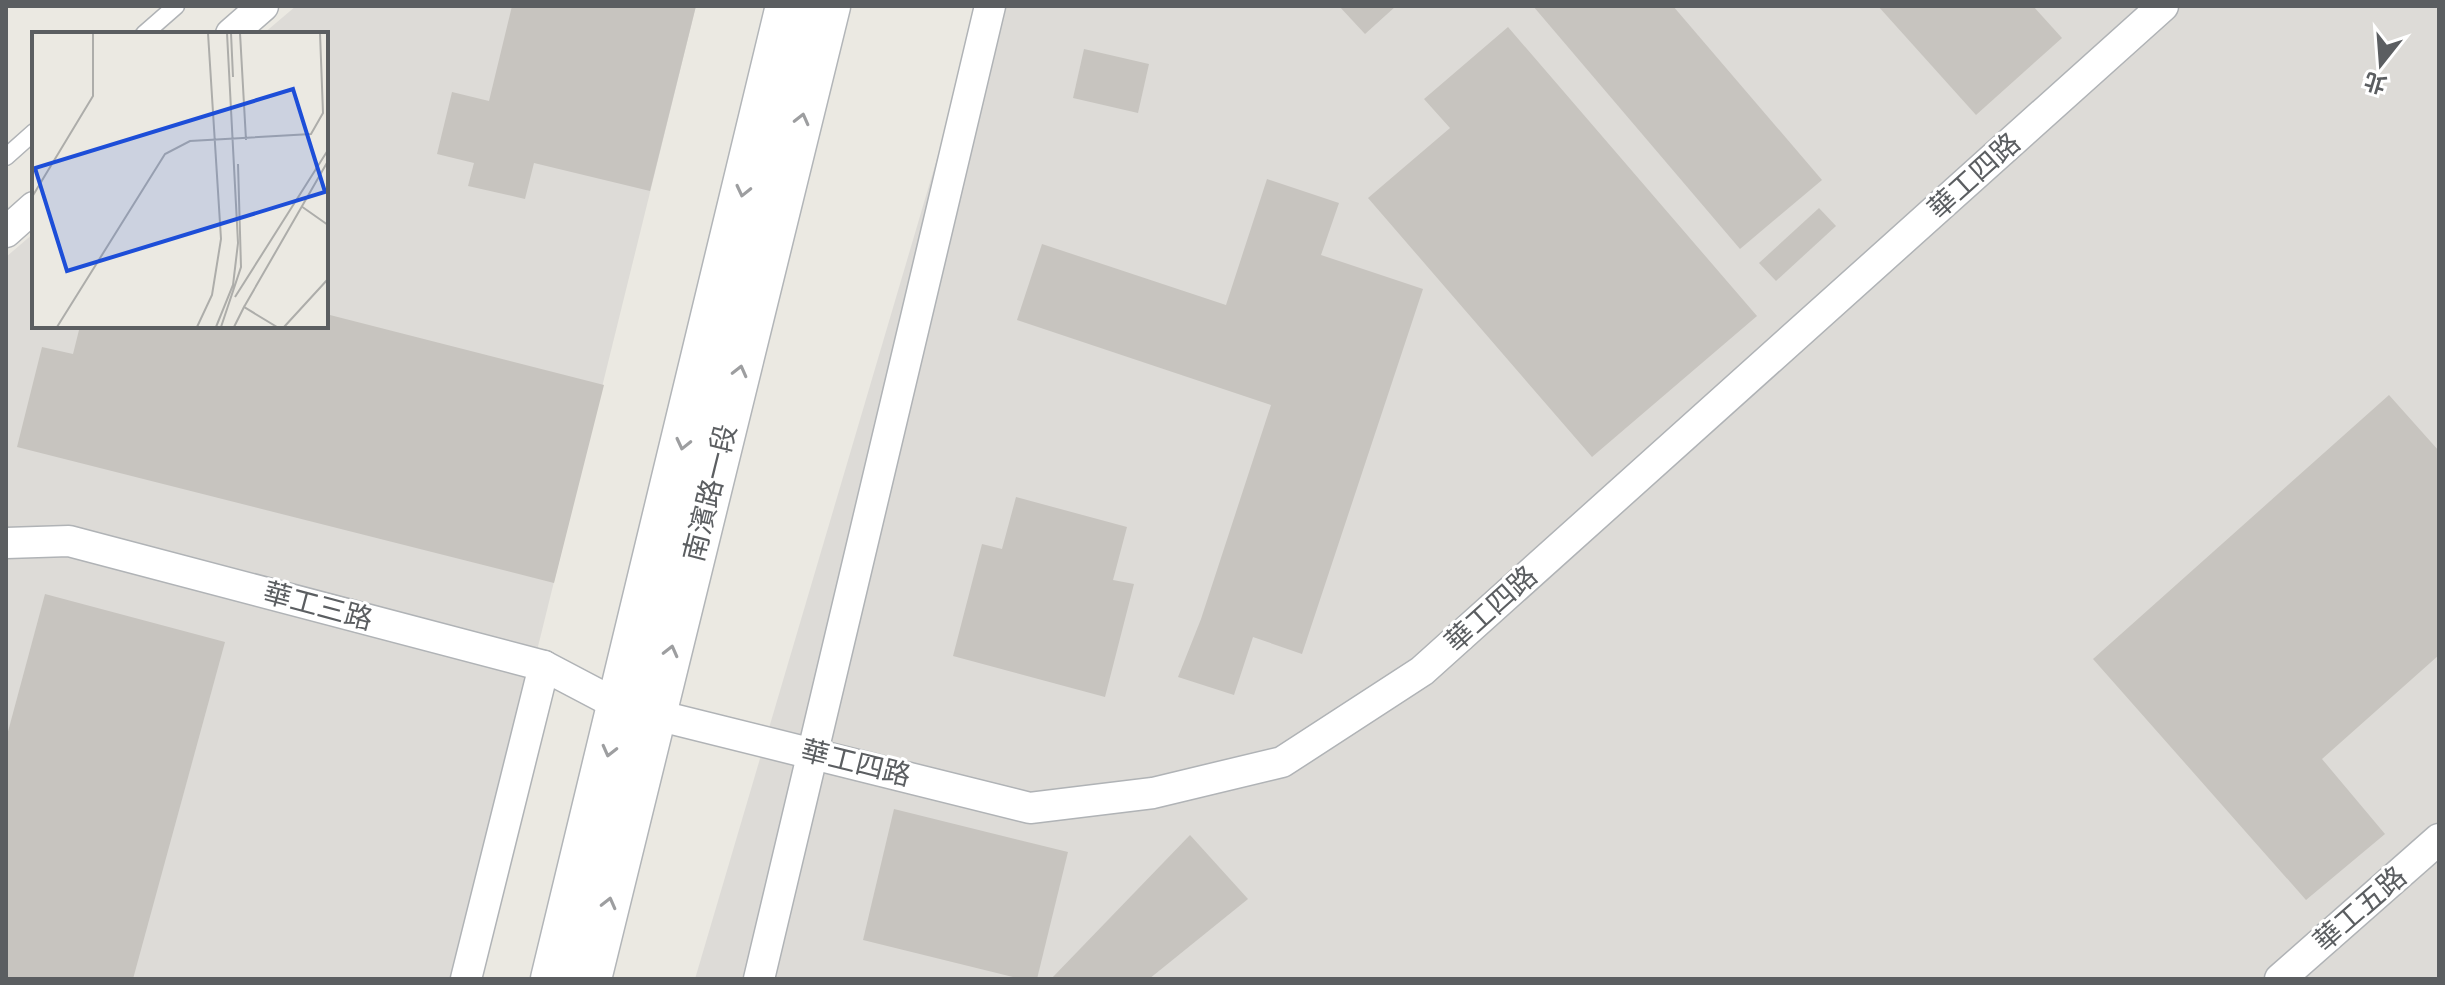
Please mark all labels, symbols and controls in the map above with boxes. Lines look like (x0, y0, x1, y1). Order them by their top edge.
north arrow (2341, 24, 2421, 104)
inset map (32, 32, 328, 328)
text: 北 (2361, 67, 2390, 98)
one-way arrow (792, 112, 809, 126)
street label: 華工四路 (1921, 126, 2027, 226)
one-way arrow (735, 183, 752, 197)
one-way arrow (730, 365, 747, 378)
street label: 南濱路一段 (677, 421, 743, 565)
one-way arrow (675, 436, 692, 450)
street label: 華工四路 (1438, 559, 1544, 659)
street label: 華工三路 (260, 576, 376, 636)
one-way arrow (662, 644, 679, 658)
street label: 華工四路 (798, 733, 914, 793)
one-way arrow (601, 744, 618, 757)
street label: 華工五路 (2307, 860, 2413, 958)
one-way arrow (600, 897, 617, 911)

